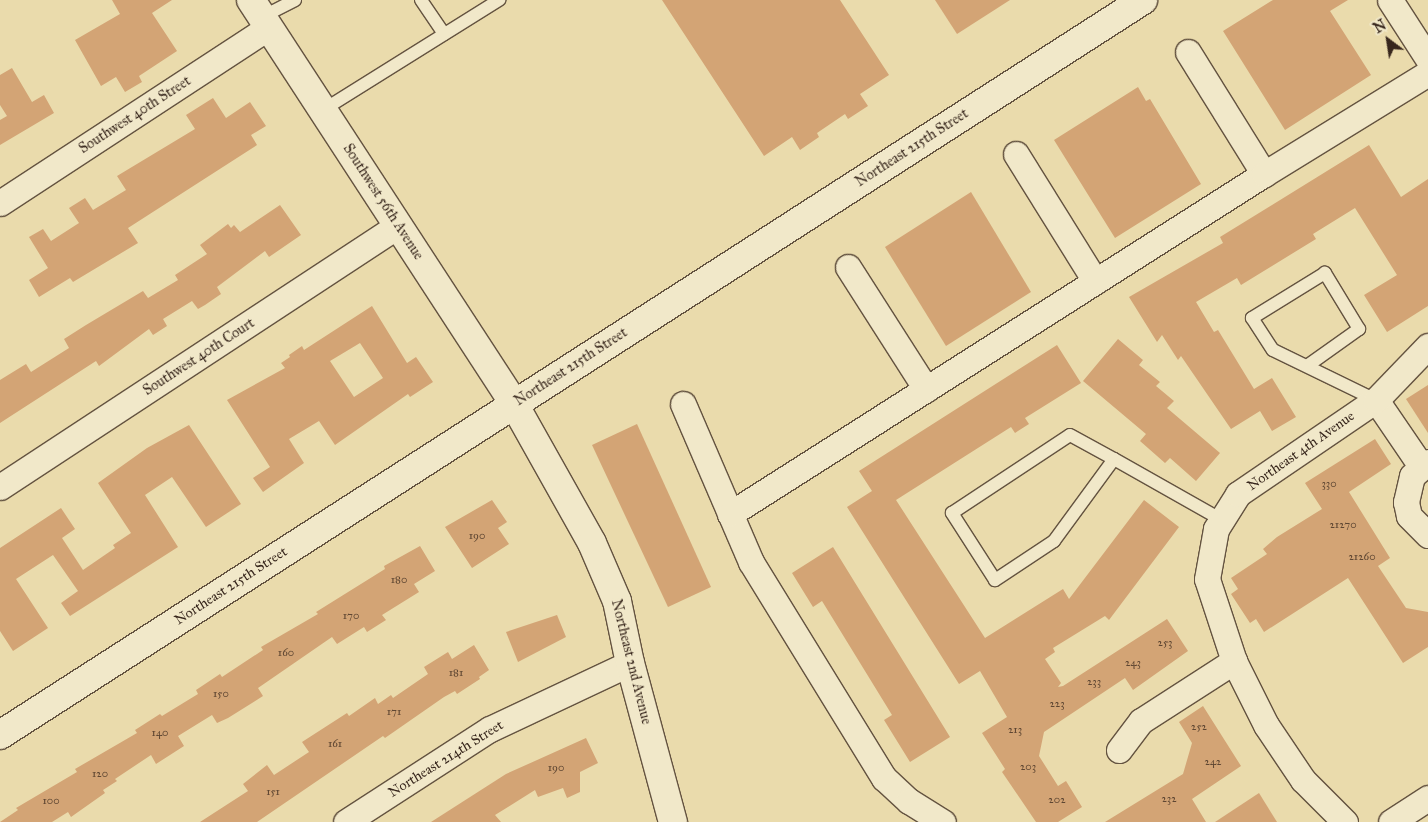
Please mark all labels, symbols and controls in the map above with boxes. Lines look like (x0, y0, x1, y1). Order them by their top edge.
north arrow (1363, 15, 1413, 65)
text: N (1371, 16, 1389, 37)
street label: Southwest 40th Street (76, 73, 194, 157)
street label: Northeast 215th Street (853, 105, 971, 191)
street label: Southwest 56th Avenue (339, 141, 427, 263)
street label: Southwest 40th Court (140, 315, 258, 399)
street label: Northeast 215th Street (512, 324, 630, 410)
street label: Northeast 4th Avenue (1244, 408, 1358, 494)
house number: 330 (1321, 477, 1337, 491)
house number: 21270 (1329, 518, 1357, 532)
house number: 190 (469, 529, 485, 543)
street label: Northeast 215th Street (172, 543, 290, 629)
house number: 21260 (1348, 550, 1376, 564)
house number: 180 (391, 573, 407, 587)
street label: Northeast 2nd Avenue (607, 598, 655, 726)
house number: 170 (343, 609, 359, 623)
house number: 253 (1158, 636, 1172, 650)
house number: 160 (278, 646, 294, 660)
house number: 243 (1125, 656, 1141, 670)
house number: 181 (449, 666, 463, 680)
house number: 233 (1087, 675, 1101, 689)
house number: 150 (213, 687, 229, 701)
house number: 223 (1049, 697, 1065, 711)
house number: 171 (387, 705, 401, 719)
street label: Northeast 214th Street (385, 717, 507, 801)
house number: 252 (1191, 720, 1207, 734)
house number: 213 (1008, 723, 1022, 737)
house number: 140 (152, 726, 168, 740)
house number: 161 (328, 737, 342, 751)
house number: 242 (1205, 755, 1221, 769)
house number: 203 (1020, 760, 1036, 774)
house number: 190 (548, 761, 564, 775)
house number: 120 (92, 767, 108, 781)
house number: 151 (266, 785, 280, 799)
house number: 232 (1161, 792, 1177, 806)
house number: 202 (1048, 793, 1066, 807)
house number: 100 (42, 794, 60, 808)

